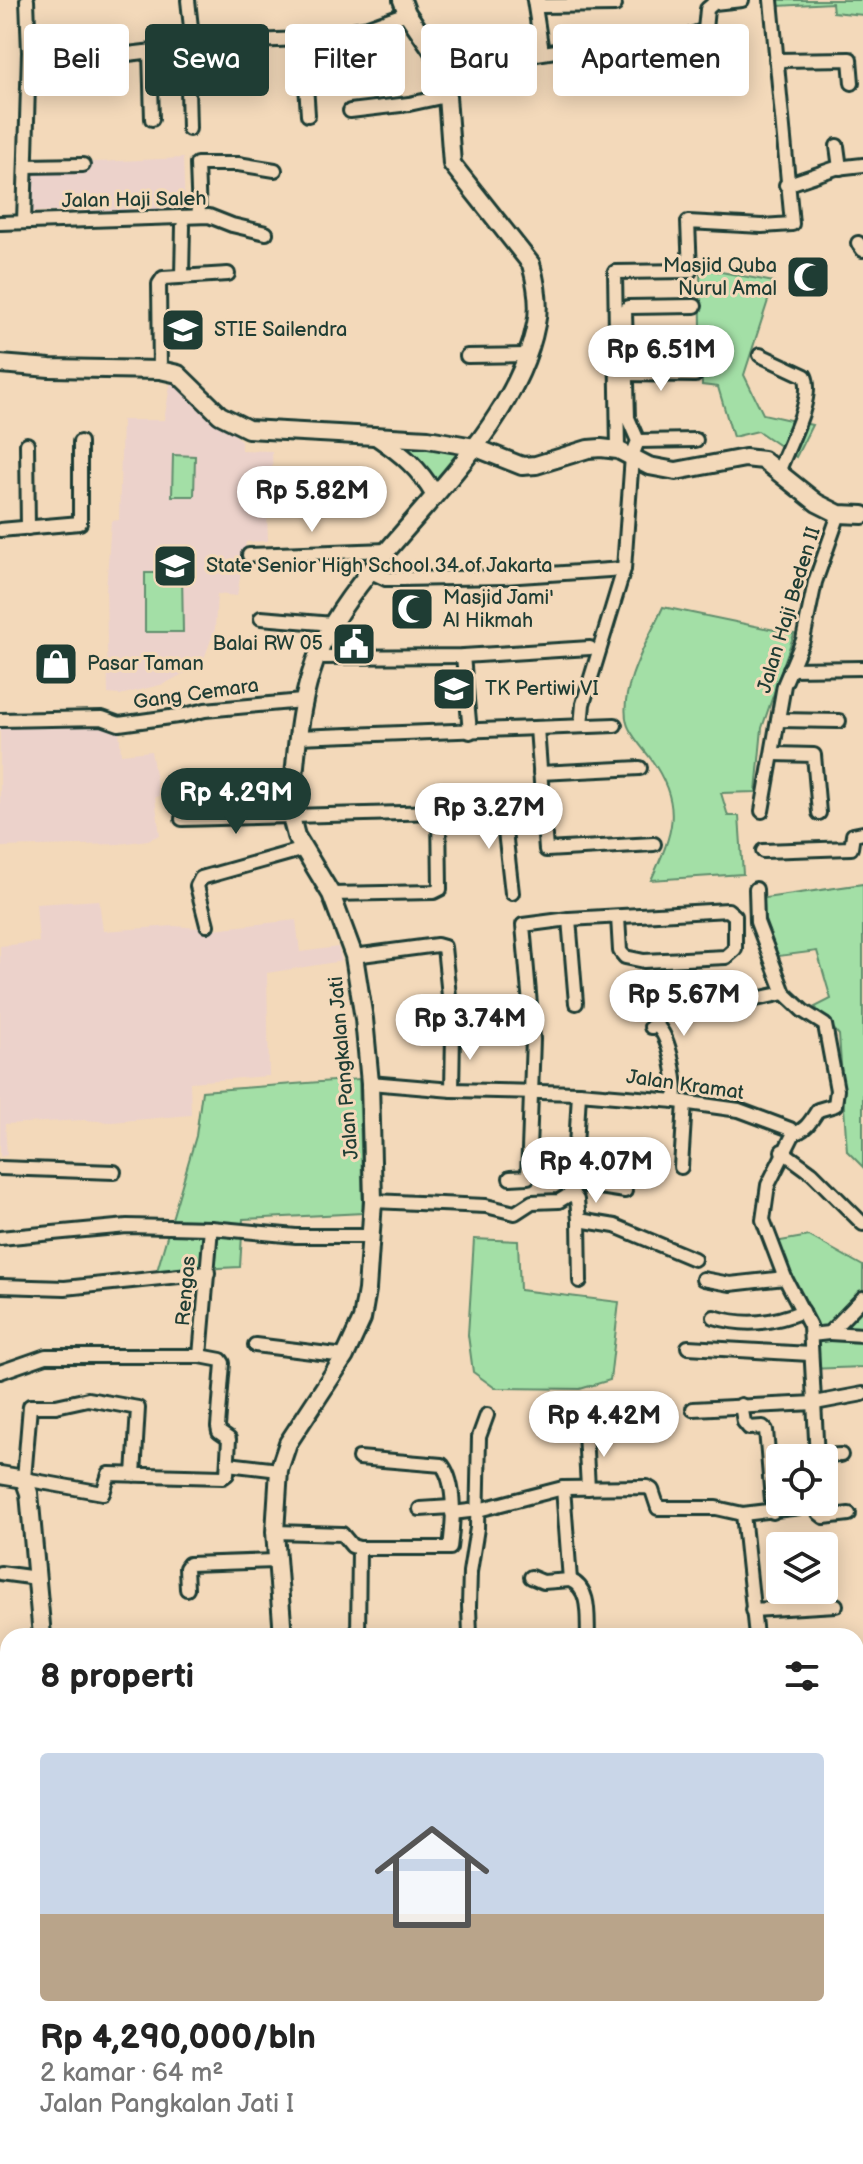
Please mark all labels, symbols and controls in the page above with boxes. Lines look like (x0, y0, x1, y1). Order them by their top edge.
chip: Beli (24, 24, 129, 96)
chip: Sewa (145, 24, 269, 96)
chip: Filter (285, 24, 405, 96)
chip: Baru (421, 24, 537, 96)
chip: Apartemen (553, 24, 749, 96)
street label: Jalan Haji Saleh (61, 187, 207, 213)
mosque icon: Masjid Quba Nurul Amal (784, 253, 832, 301)
place label: Masjid Quba Nurul Amal (663, 254, 777, 301)
school or university icon: STIE Sailendra (159, 306, 207, 354)
place label: STIE Sailendra (214, 318, 347, 342)
pin: Rp 6.51M (578, 325, 744, 393)
text: Rp 6.51M (606, 335, 716, 366)
pin: Rp 5.82M (229, 466, 395, 534)
text: Rp 5.82M (255, 476, 369, 507)
street label: Jalan Haji Beden II (752, 524, 826, 696)
school or university icon: State Senior High School 34 of Jakarta (151, 542, 199, 590)
place label: State Senior High School 34 of Jakarta (206, 554, 553, 578)
mosque icon: Masjid Jami' Al Hikmah (388, 585, 436, 633)
place label: Masjid Jami' Al Hikmah (443, 586, 554, 633)
public building icon: Balai RW 05 (330, 620, 378, 668)
place label: Balai RW 05 (213, 632, 323, 656)
shop icon: Pasar Taman (32, 640, 80, 688)
place label: Pasar Taman (87, 652, 204, 676)
school or university icon: TK Pertiwi VI (430, 665, 478, 713)
street label: Gang Cemara (132, 673, 260, 715)
place label: TK Pertiwi VI (485, 677, 599, 701)
pin: Rp 4.29M (153, 768, 319, 836)
text: Rp 4.29M (179, 778, 293, 809)
pin: Rp 3.27M (406, 783, 572, 851)
text: Rp 3.27M (433, 793, 545, 824)
pin: Rp 5.67M (601, 970, 767, 1038)
street label: Jalan Pangkalan Jati (324, 975, 364, 1161)
text: Rp 5.67M (628, 980, 741, 1011)
pin: Rp 3.74M (387, 994, 553, 1062)
text: Rp 3.74M (414, 1004, 526, 1035)
street label: Jalan Kramat (625, 1065, 745, 1105)
pin: Rp 4.07M (513, 1137, 679, 1205)
text: Rp 4.07M (539, 1147, 653, 1178)
street label: Rengas (171, 1255, 201, 1327)
pin: Rp 4.42M (521, 1391, 687, 1459)
text: Rp 4.42M (547, 1401, 661, 1432)
map controls (766, 1444, 838, 1604)
button: locate (766, 1444, 838, 1516)
button: layers (766, 1532, 838, 1604)
icon: filters (780, 1654, 824, 1698)
text: 8 properti (40, 1656, 194, 1697)
icon: home (360, 1805, 504, 1949)
text: Rp 4,290,000/bln (40, 2017, 316, 2058)
text: 2 kamar · 64 m² (40, 2058, 223, 2089)
text: Jalan Pangkalan Jati I (40, 2089, 294, 2120)

